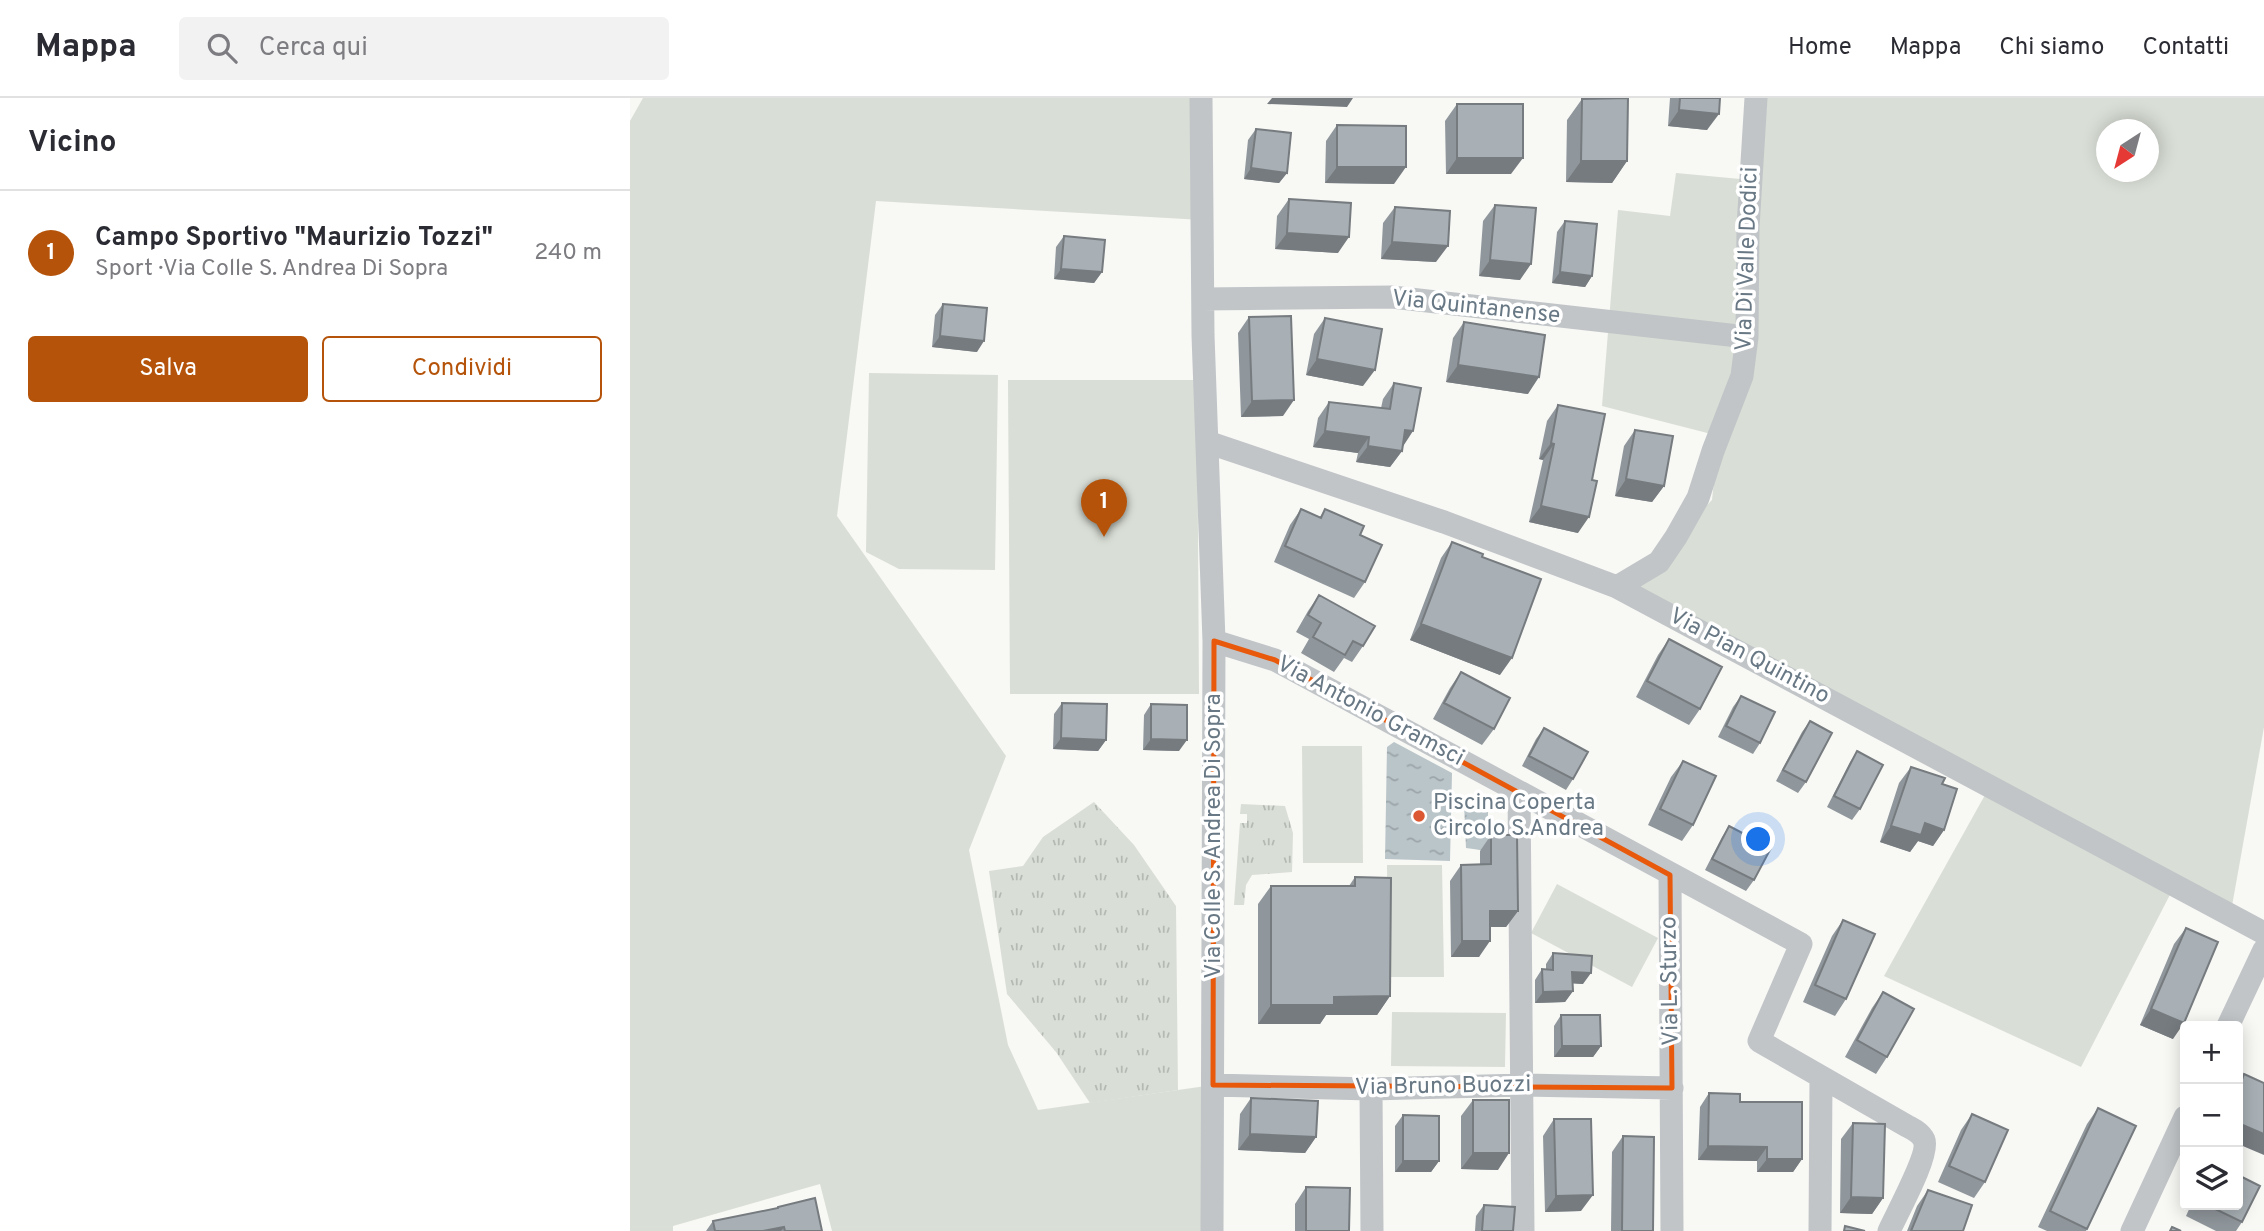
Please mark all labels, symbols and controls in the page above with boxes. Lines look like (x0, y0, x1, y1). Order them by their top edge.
search box (179, 17, 669, 80)
text: Mappa (35, 27, 137, 69)
icon: search (203, 29, 241, 67)
text: Cerca qui (259, 32, 368, 65)
text: Home (1788, 33, 1852, 63)
text: Mappa (1890, 33, 1961, 63)
text: Chi siamo (1999, 33, 2104, 63)
text: Contatti (2142, 33, 2229, 63)
north arrow (2096, 119, 2159, 182)
text: Vicino (28, 125, 117, 162)
street label: Via Di Valle Dodici (1730, 166, 1766, 352)
text: Campo Sportivo "Maurizio Tozzi" (95, 222, 493, 255)
text: 1 (46, 239, 56, 268)
text: 240 m (534, 239, 602, 268)
text: Sport · Via Colle S. Andrea Di Sopra (95, 255, 448, 284)
street label: Via Quintanense (1390, 285, 1562, 331)
button: Salva (28, 336, 308, 402)
button: Condividi (322, 336, 602, 402)
pin: 1 (1081, 479, 1127, 537)
street label: Via Pian Quintino (1664, 602, 1834, 712)
street label: Via Antonio Gramsci (1271, 650, 1469, 774)
street label: Via Colle S. Andrea Di Sopra (1200, 693, 1229, 979)
place label: Piscina Coperta Circolo S.Andrea (1433, 789, 1604, 844)
marker: Piscina Coperta Circolo S.Andrea (1411, 808, 1427, 824)
your location (1741, 822, 1775, 856)
street label: Via L. Sturzo (1655, 916, 1687, 1046)
map controls (2180, 1021, 2243, 1210)
button: + (2180, 1021, 2243, 1084)
street label: Via Bruno Buozzi (1355, 1071, 1531, 1103)
button: − (2180, 1084, 2243, 1147)
button: layers (2180, 1147, 2243, 1210)

